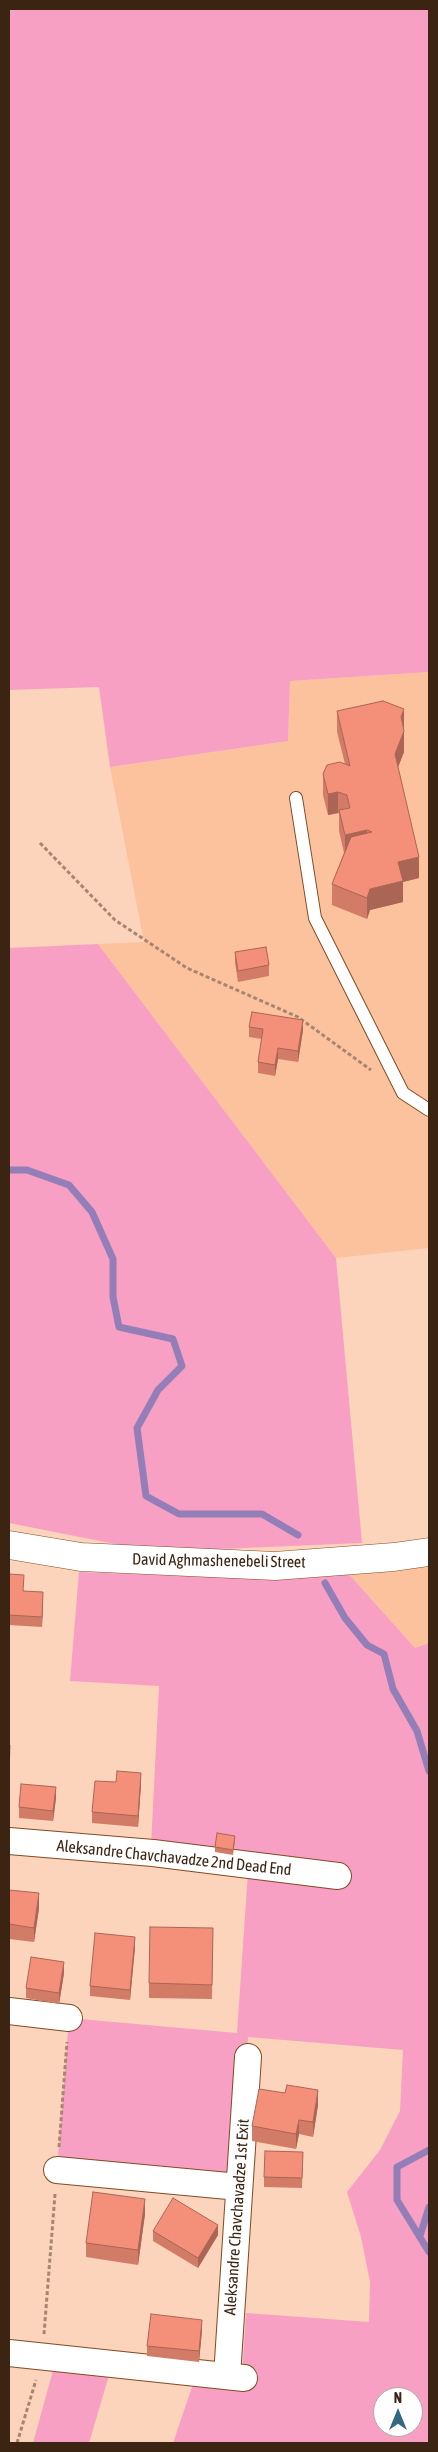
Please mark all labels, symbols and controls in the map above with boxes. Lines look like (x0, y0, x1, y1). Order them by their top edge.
street label: David Aghmashenebeli Street (132, 1550, 306, 1572)
street label: Aleksandre Chavchavadze 2nd Dead End (56, 1836, 292, 1880)
street label: Aleksandre Chavchavadze 1st Exit (221, 2118, 253, 2316)
north arrow (373, 2387, 423, 2437)
text: N (394, 2390, 402, 2406)

